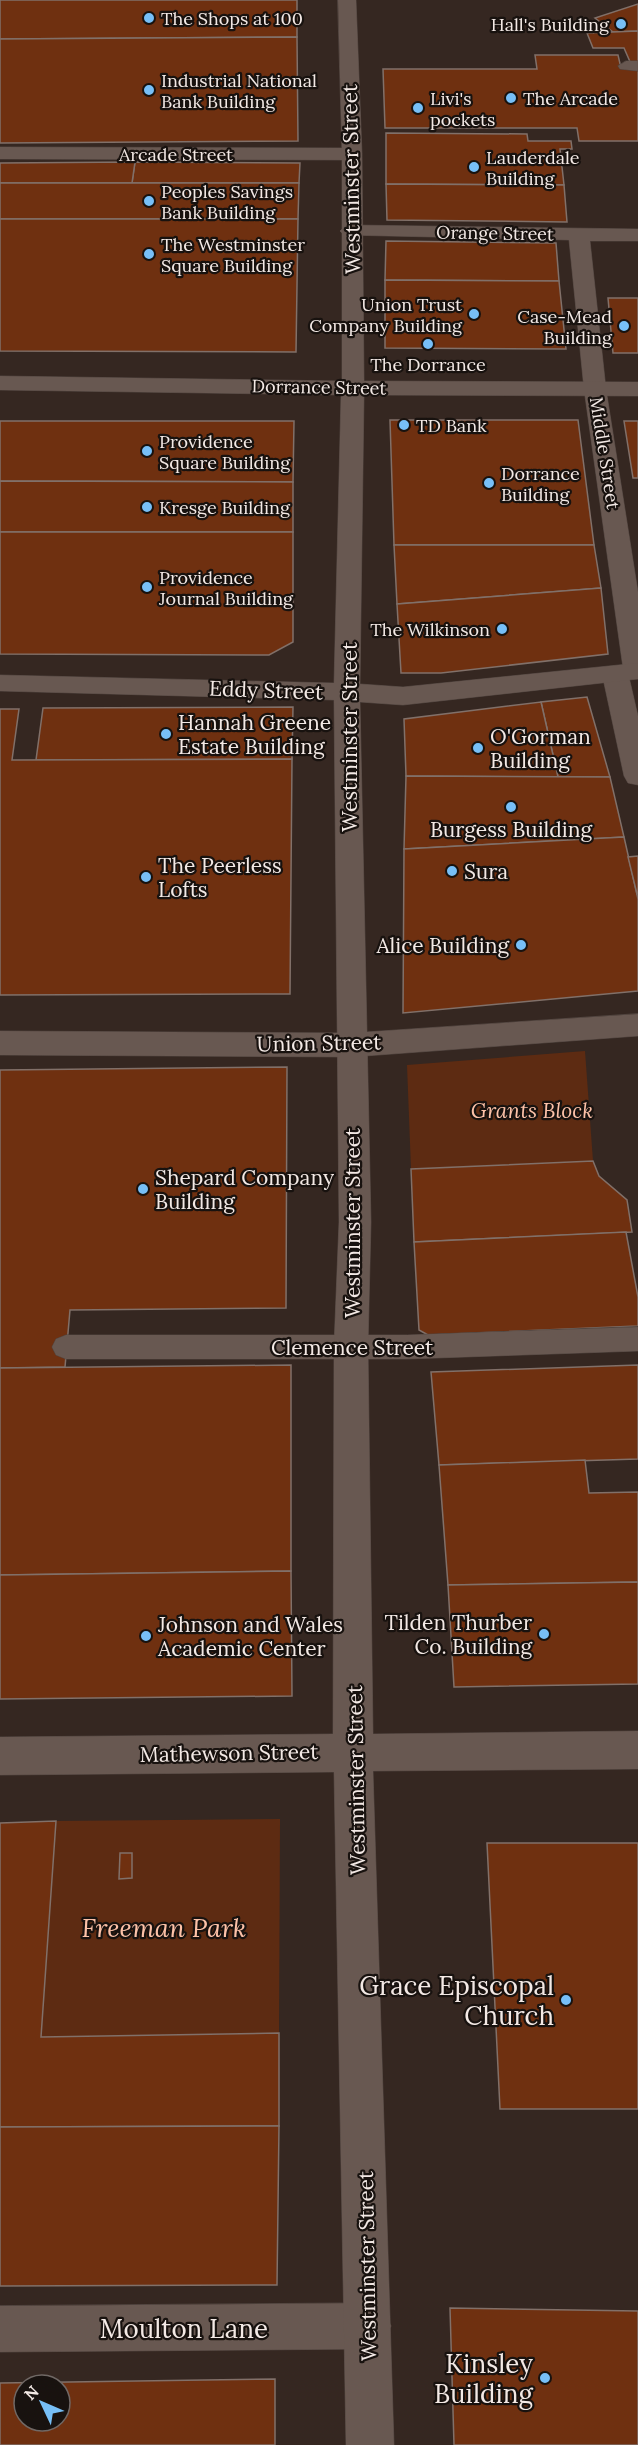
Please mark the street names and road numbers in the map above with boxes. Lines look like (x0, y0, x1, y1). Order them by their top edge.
street label: Westminster Street (336, 83, 366, 274)
street label: Arcade Street (118, 143, 233, 166)
street label: Orange Street (436, 220, 554, 246)
street label: Dorrance Street (251, 374, 387, 400)
street label: Middle Street (585, 395, 625, 511)
street label: Westminster Street (336, 641, 363, 832)
street label: Eddy Street (208, 675, 324, 706)
street label: Union Street (257, 1028, 382, 1058)
street label: Westminster Street (339, 1127, 366, 1318)
street label: Clemence Street (271, 1334, 434, 1361)
street label: Westminster Street (341, 1684, 371, 1875)
street label: Mathewson Street (139, 1738, 319, 1768)
street label: Westminster Street (352, 2170, 382, 2361)
street label: Moulton Lane (100, 2312, 268, 2345)

